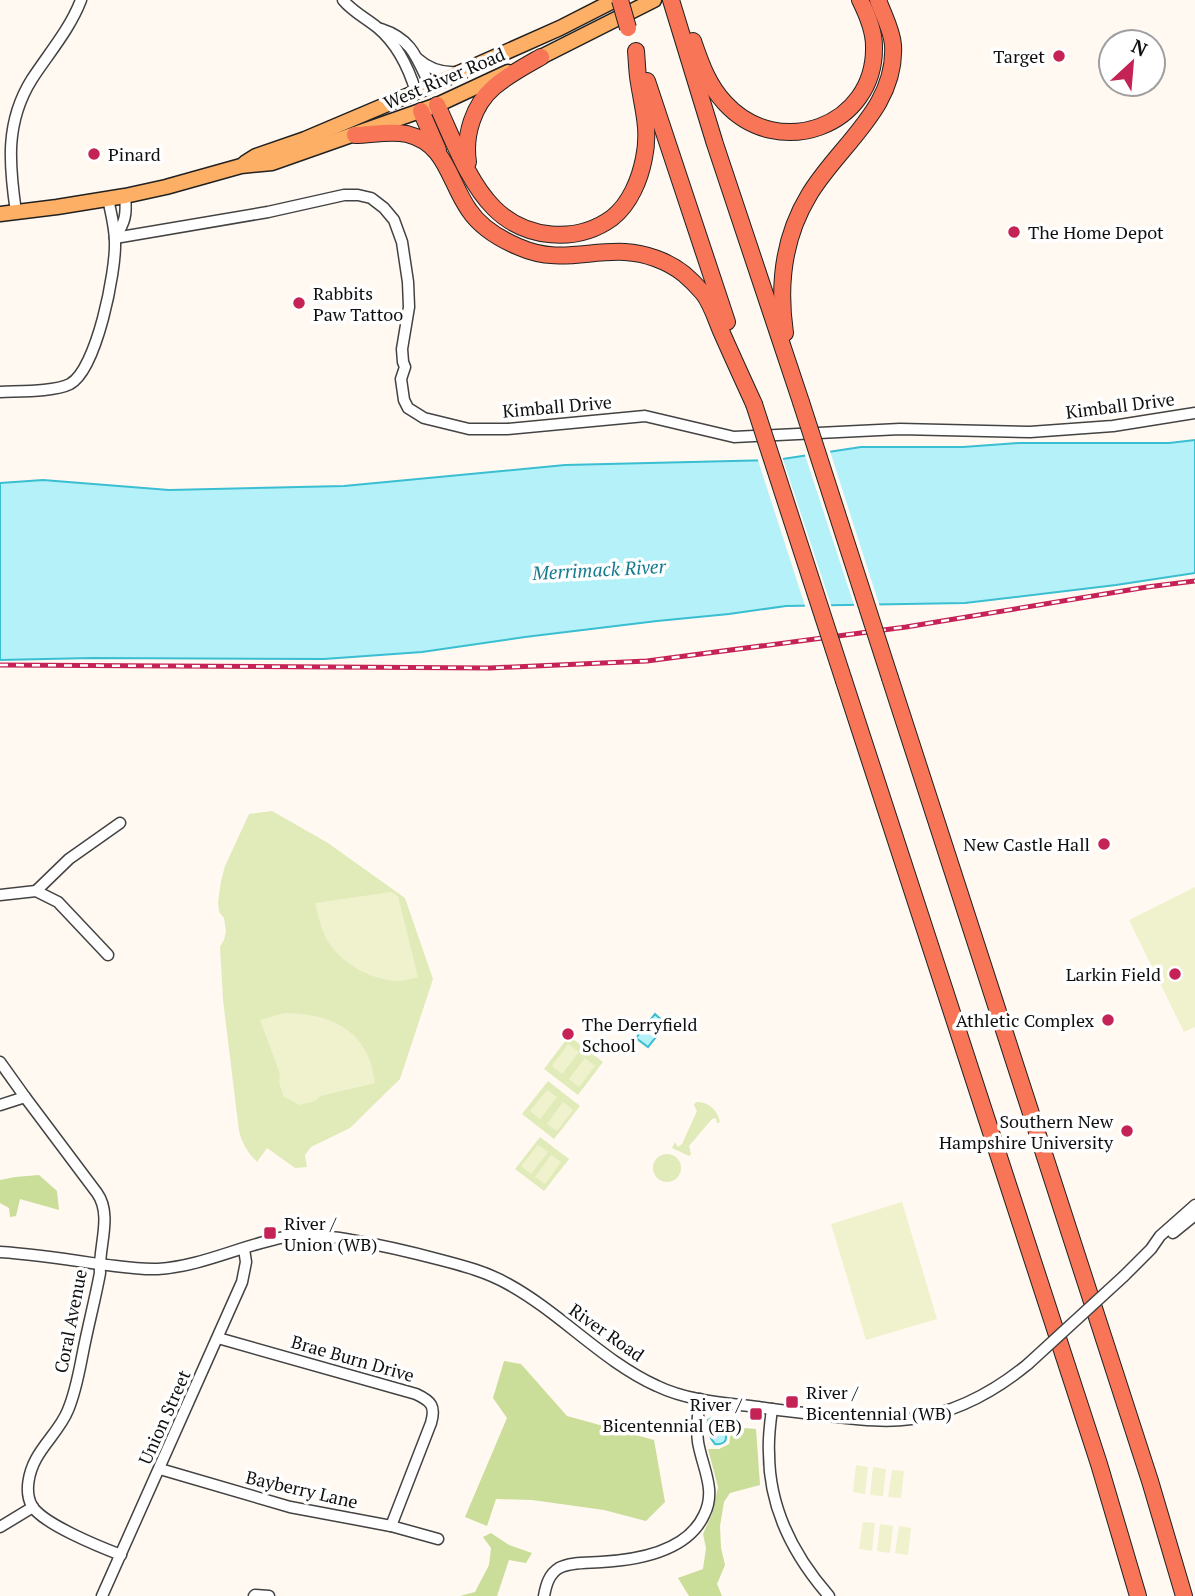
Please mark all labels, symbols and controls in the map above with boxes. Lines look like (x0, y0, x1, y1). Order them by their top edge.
north arrow (1097, 28, 1167, 98)
text: N (1128, 33, 1152, 62)
street label: West River Road (380, 42, 508, 114)
place label: Target (993, 44, 1045, 68)
marker: Target (1051, 48, 1067, 64)
place label: Pinard (108, 142, 161, 166)
marker: Pinard (86, 146, 102, 162)
place label: The Home Depot (1028, 220, 1164, 244)
marker: The Home Depot (1006, 224, 1022, 240)
place label: Rabbits Paw Tattoo (313, 281, 403, 326)
marker: Rabbits Paw Tattoo (291, 295, 307, 311)
street label: Kimball Drive (1064, 386, 1176, 424)
street label: Kimball Drive (501, 389, 613, 423)
water label: Merrimack River (531, 553, 667, 585)
place label: New Castle Hall (963, 832, 1090, 856)
marker: New Castle Hall (1096, 836, 1112, 852)
place label: Larkin Field (1066, 962, 1161, 986)
marker: Larkin Field (1167, 966, 1183, 982)
place label: Athletic Complex (956, 1008, 1095, 1032)
place label: The Derryfield School (582, 1012, 697, 1057)
marker: Athletic Complex (1100, 1012, 1116, 1028)
marker: The Derryfield School (560, 1026, 576, 1042)
place label: Southern New Hampshire University (939, 1109, 1114, 1154)
marker: Southern New Hampshire University (1119, 1123, 1135, 1139)
place label: River / Union (WB) (284, 1211, 377, 1256)
marker: River / Union (WB) (262, 1225, 278, 1241)
street label: Coral Avenue (48, 1267, 92, 1375)
street label: River Road (565, 1297, 649, 1367)
street label: Brae Burn Drive (289, 1329, 417, 1387)
street label: Union Street (132, 1366, 196, 1468)
place label: River / Bicentennial (WB) (806, 1380, 952, 1425)
place label: River / Bicentennial (EB) (602, 1392, 743, 1437)
marker: River / Bicentennial (WB) (784, 1394, 800, 1410)
marker: River / Bicentennial (EB) (748, 1406, 764, 1422)
street label: Bayberry Lane (244, 1464, 360, 1514)

